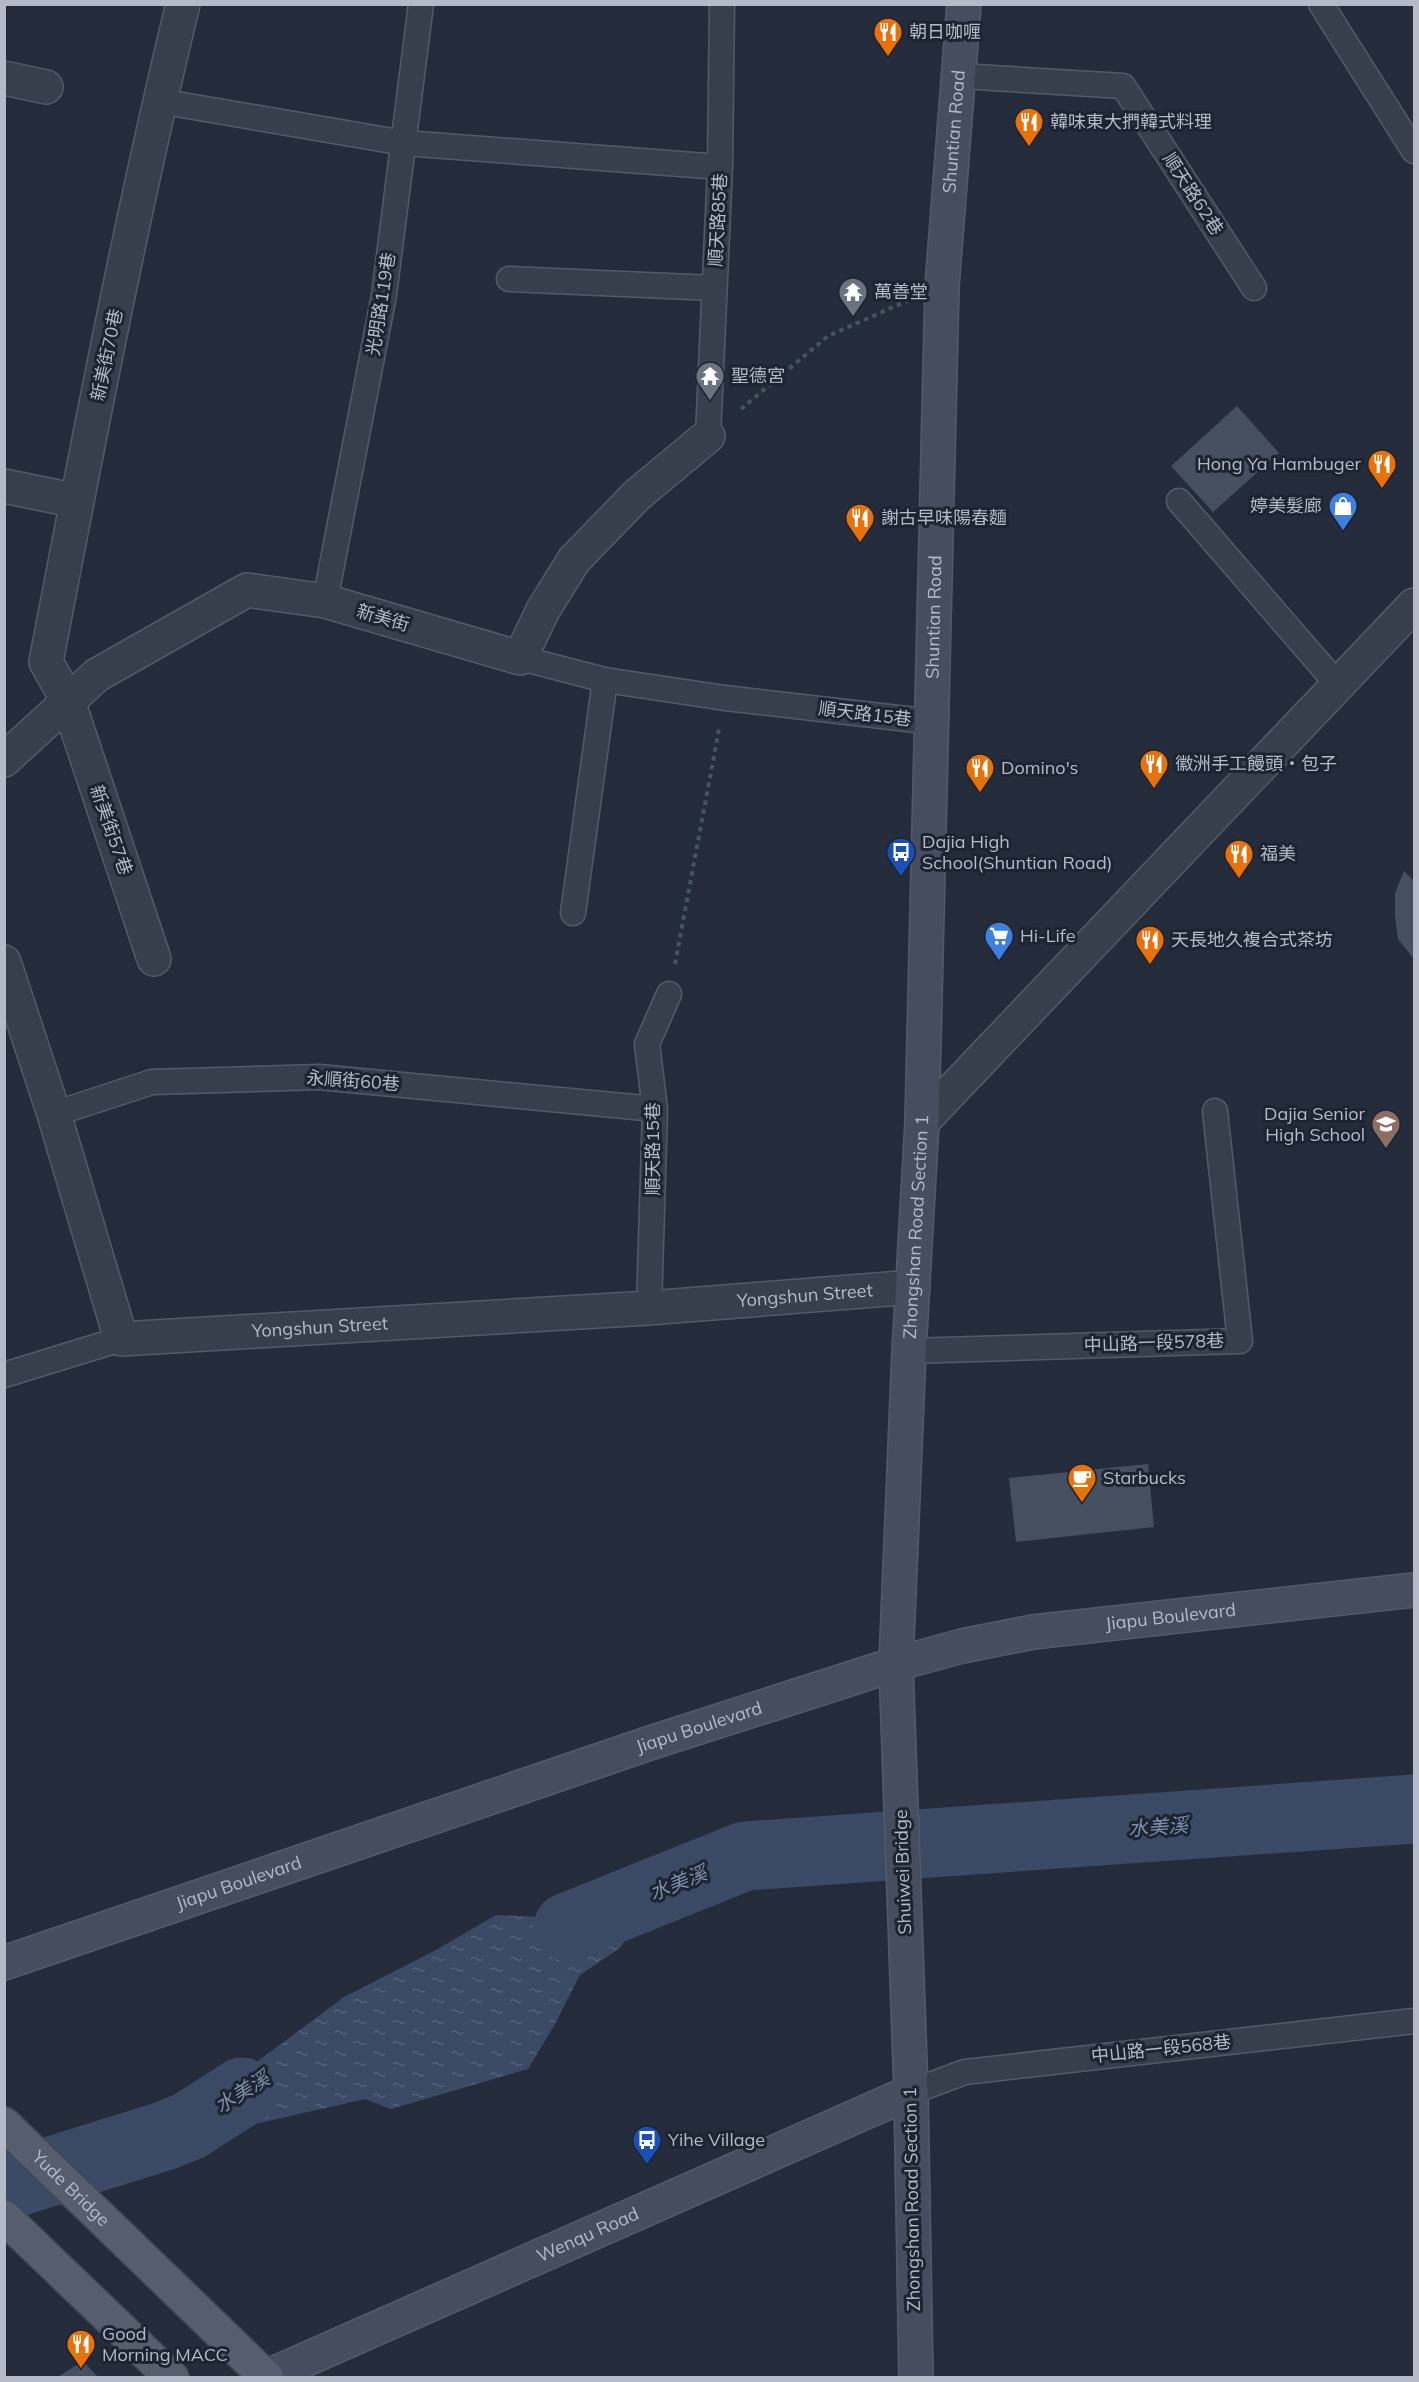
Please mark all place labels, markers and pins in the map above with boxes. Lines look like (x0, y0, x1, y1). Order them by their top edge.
restaurant icon: 朝日咖喱 (872, 16, 904, 58)
place label: 朝日咖喱 (909, 20, 981, 43)
restaurant icon: 韓味東大捫韓式料理 (1013, 106, 1045, 148)
place label: 韓味東大捫韓式料理 (1050, 110, 1212, 133)
temple icon: 萬善堂 (837, 276, 869, 318)
place label: 萬善堂 (874, 280, 928, 303)
temple icon: 聖德宮 (694, 360, 726, 402)
place label: 聖德宮 (731, 364, 785, 387)
restaurant icon: Hong Ya Hambuger (1366, 448, 1398, 490)
place label: Hong Ya Hambuger (1197, 452, 1361, 475)
shop icon: 婷美髮廊 (1327, 490, 1359, 532)
place label: 婷美髮廊 (1250, 494, 1322, 517)
restaurant icon: 謝古早味陽春麵 (844, 502, 876, 544)
place label: 謝古早味陽春麵 (881, 506, 1007, 529)
restaurant icon: 徽洲手工饅頭‧包子 (1138, 748, 1170, 790)
restaurant icon: Domino's (964, 752, 996, 794)
place label: 徽洲手工饅頭‧包子 (1175, 752, 1337, 775)
place label: Domino's (1001, 756, 1079, 779)
place label: Dajia High School(Shuntian Road) (922, 830, 1112, 874)
bus stop icon: Dajia High School(Shuntian Road) (885, 836, 917, 878)
restaurant icon: 福美 (1223, 838, 1255, 880)
place label: 福美 (1260, 842, 1296, 865)
supermarket icon: Hi-Life (983, 920, 1015, 962)
place label: Hi-Life (1020, 924, 1076, 947)
restaurant icon: 天長地久複合式茶坊 (1134, 924, 1166, 966)
place label: 天長地久複合式茶坊 (1171, 928, 1333, 951)
place label: Dajia Senior High School (1264, 1102, 1365, 1146)
school or university icon: Dajia Senior High School (1370, 1108, 1402, 1150)
cafe icon: Starbucks (1066, 1462, 1098, 1504)
place label: Starbucks (1103, 1466, 1186, 1489)
bus stop icon: Yihe Village (631, 2124, 663, 2166)
place label: Yihe Village (667, 2128, 765, 2151)
place label: Good Morning MACC (102, 2322, 228, 2366)
restaurant icon: Good Morning MACC (65, 2328, 97, 2370)

